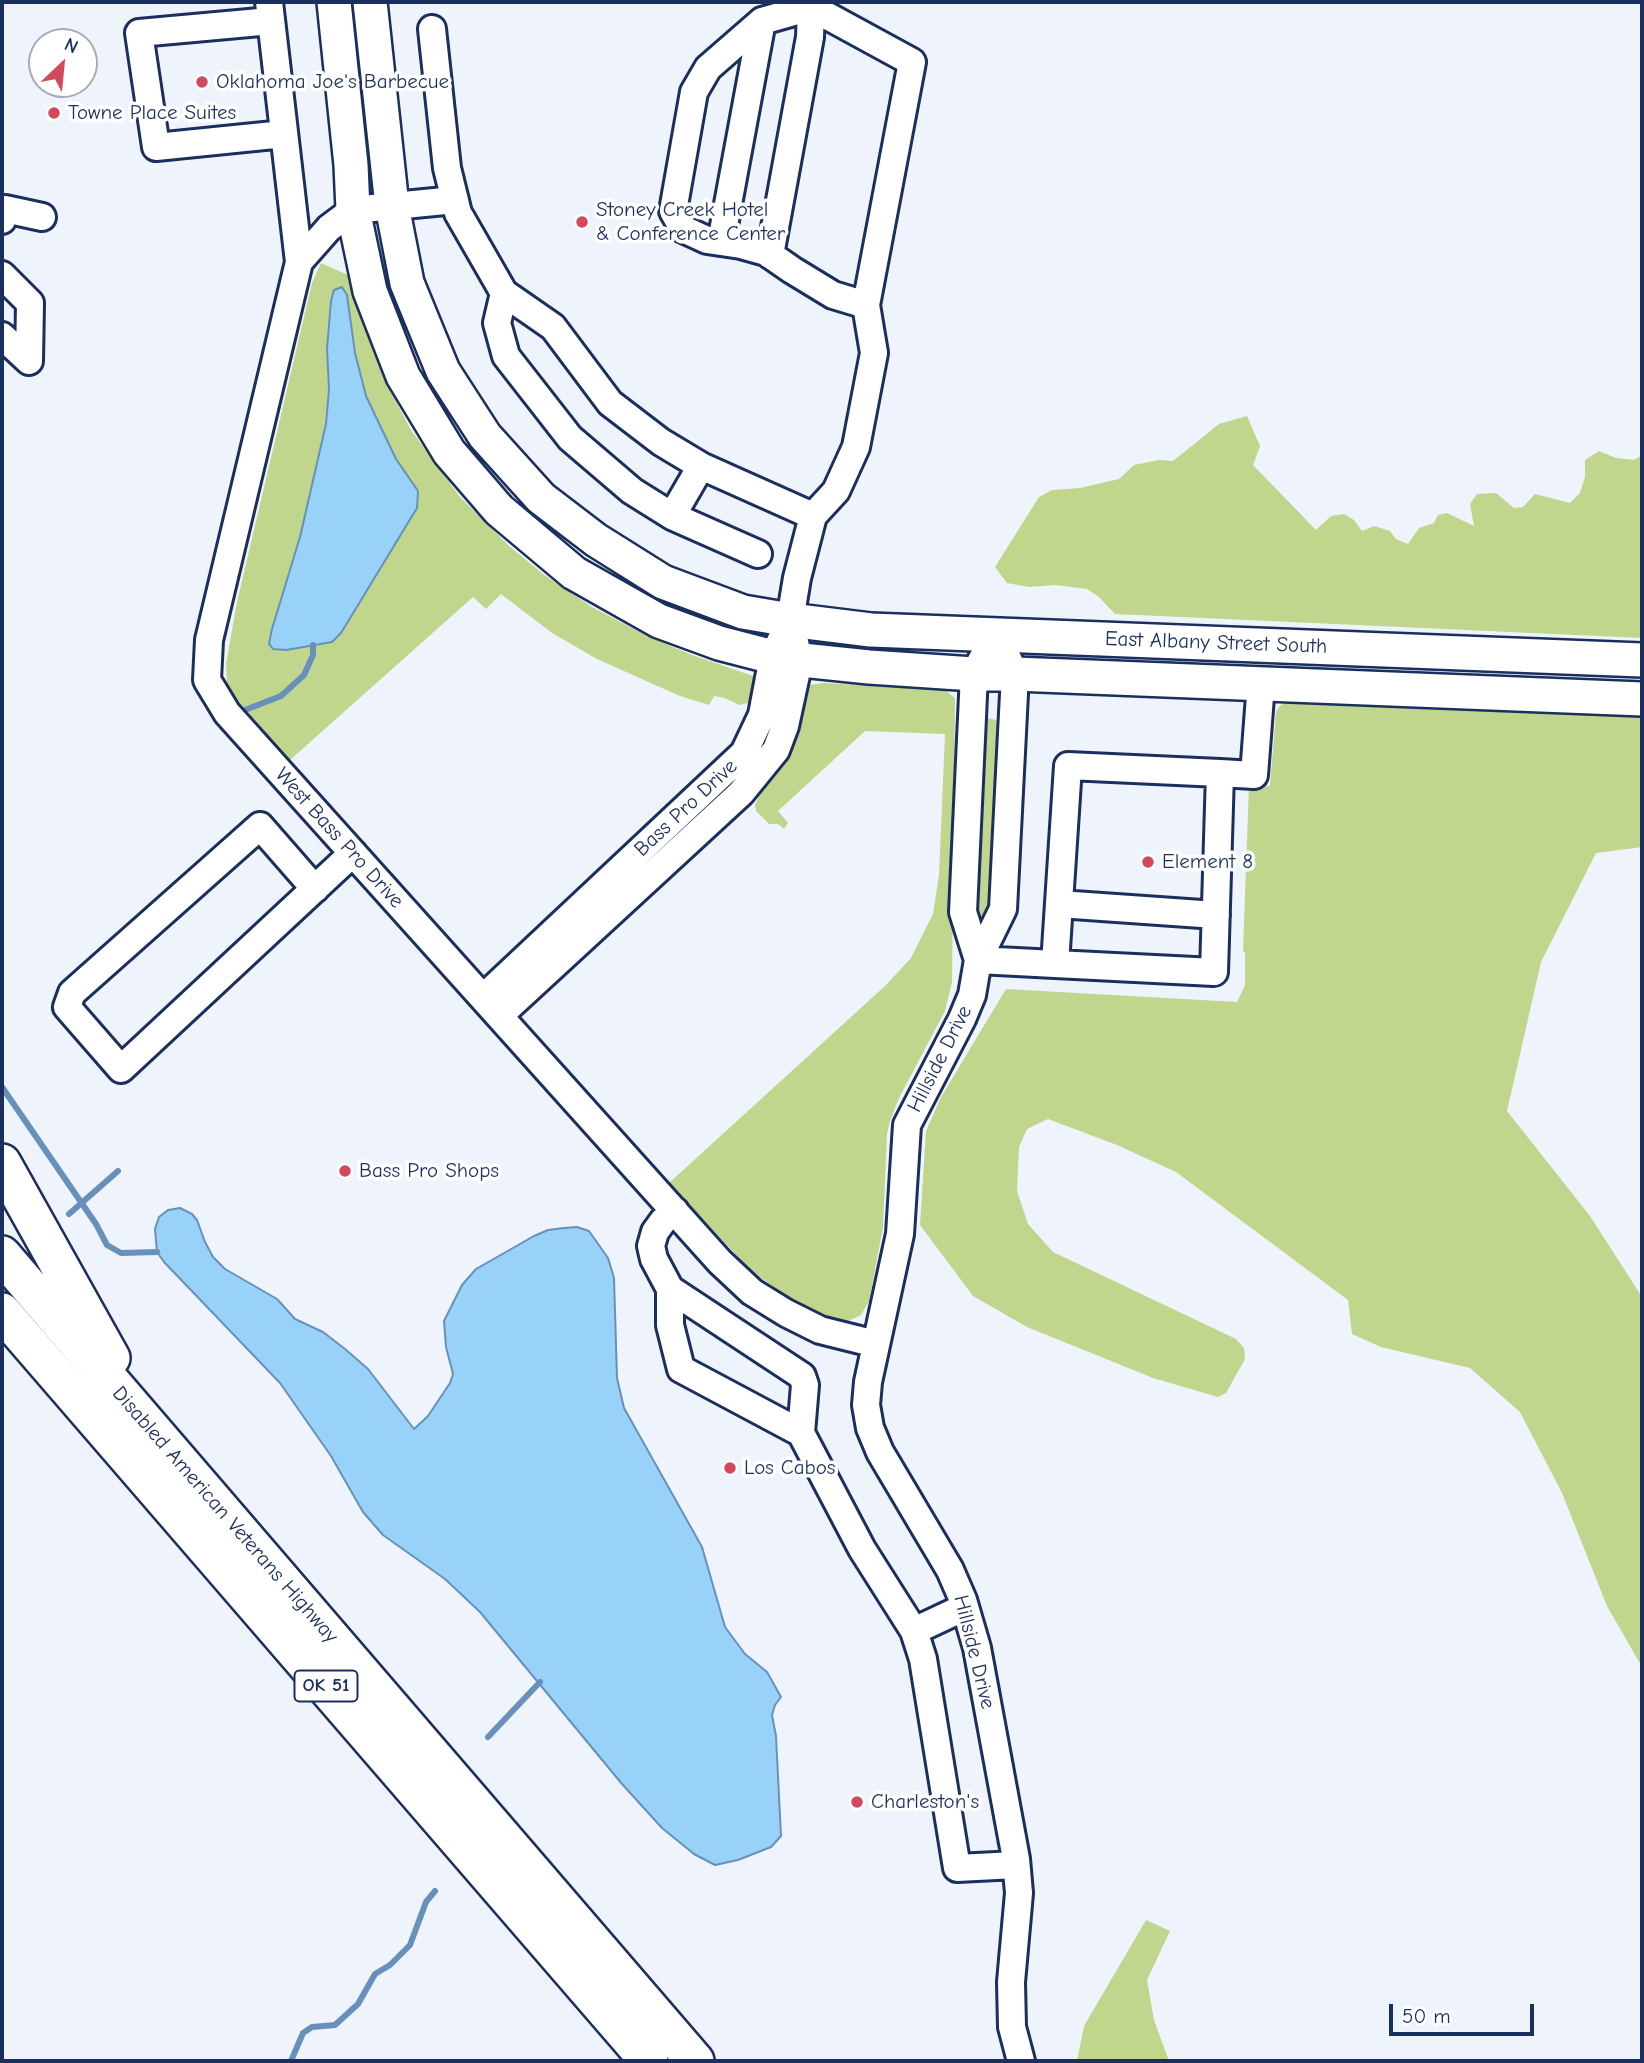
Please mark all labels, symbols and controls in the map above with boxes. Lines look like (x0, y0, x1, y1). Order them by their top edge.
north arrow (28, 28, 98, 98)
text: N (61, 33, 82, 59)
place label: Oklahoma Joe's Barbecue (216, 69, 449, 95)
marker: Oklahoma Joe's Barbecue (194, 74, 210, 90)
place label: Towne Place Suites (68, 100, 236, 126)
marker: Towne Place Suites (46, 105, 62, 121)
place label: Stoney Creek Hotel & Conference Center (596, 197, 785, 247)
marker: Stoney Creek Hotel & Conference Center (574, 214, 590, 230)
street label: East Albany Street South (1104, 627, 1328, 659)
street label: Bass Pro Drive (629, 754, 743, 862)
street label: West Bass Pro Drive (269, 763, 409, 913)
place label: Element 8 (1162, 849, 1253, 875)
marker: Element 8 (1140, 854, 1156, 870)
street label: Hillside Drive (902, 1001, 978, 1117)
place label: Bass Pro Shops (359, 1158, 499, 1184)
marker: Bass Pro Shops (337, 1163, 353, 1179)
street label: Disabled American Veterans Highway (107, 1381, 343, 1649)
place label: Los Cabos (744, 1455, 836, 1481)
marker: Los Cabos (722, 1460, 738, 1476)
street label: Hillside Drive (948, 1592, 1000, 1712)
road number: OK 51 (294, 1670, 358, 1702)
place label: Charleston's (871, 1789, 979, 1815)
marker: Charleston's (849, 1794, 865, 1810)
scale bar (1392, 1990, 1537, 2034)
text: 50 m (1402, 2004, 1451, 2028)

